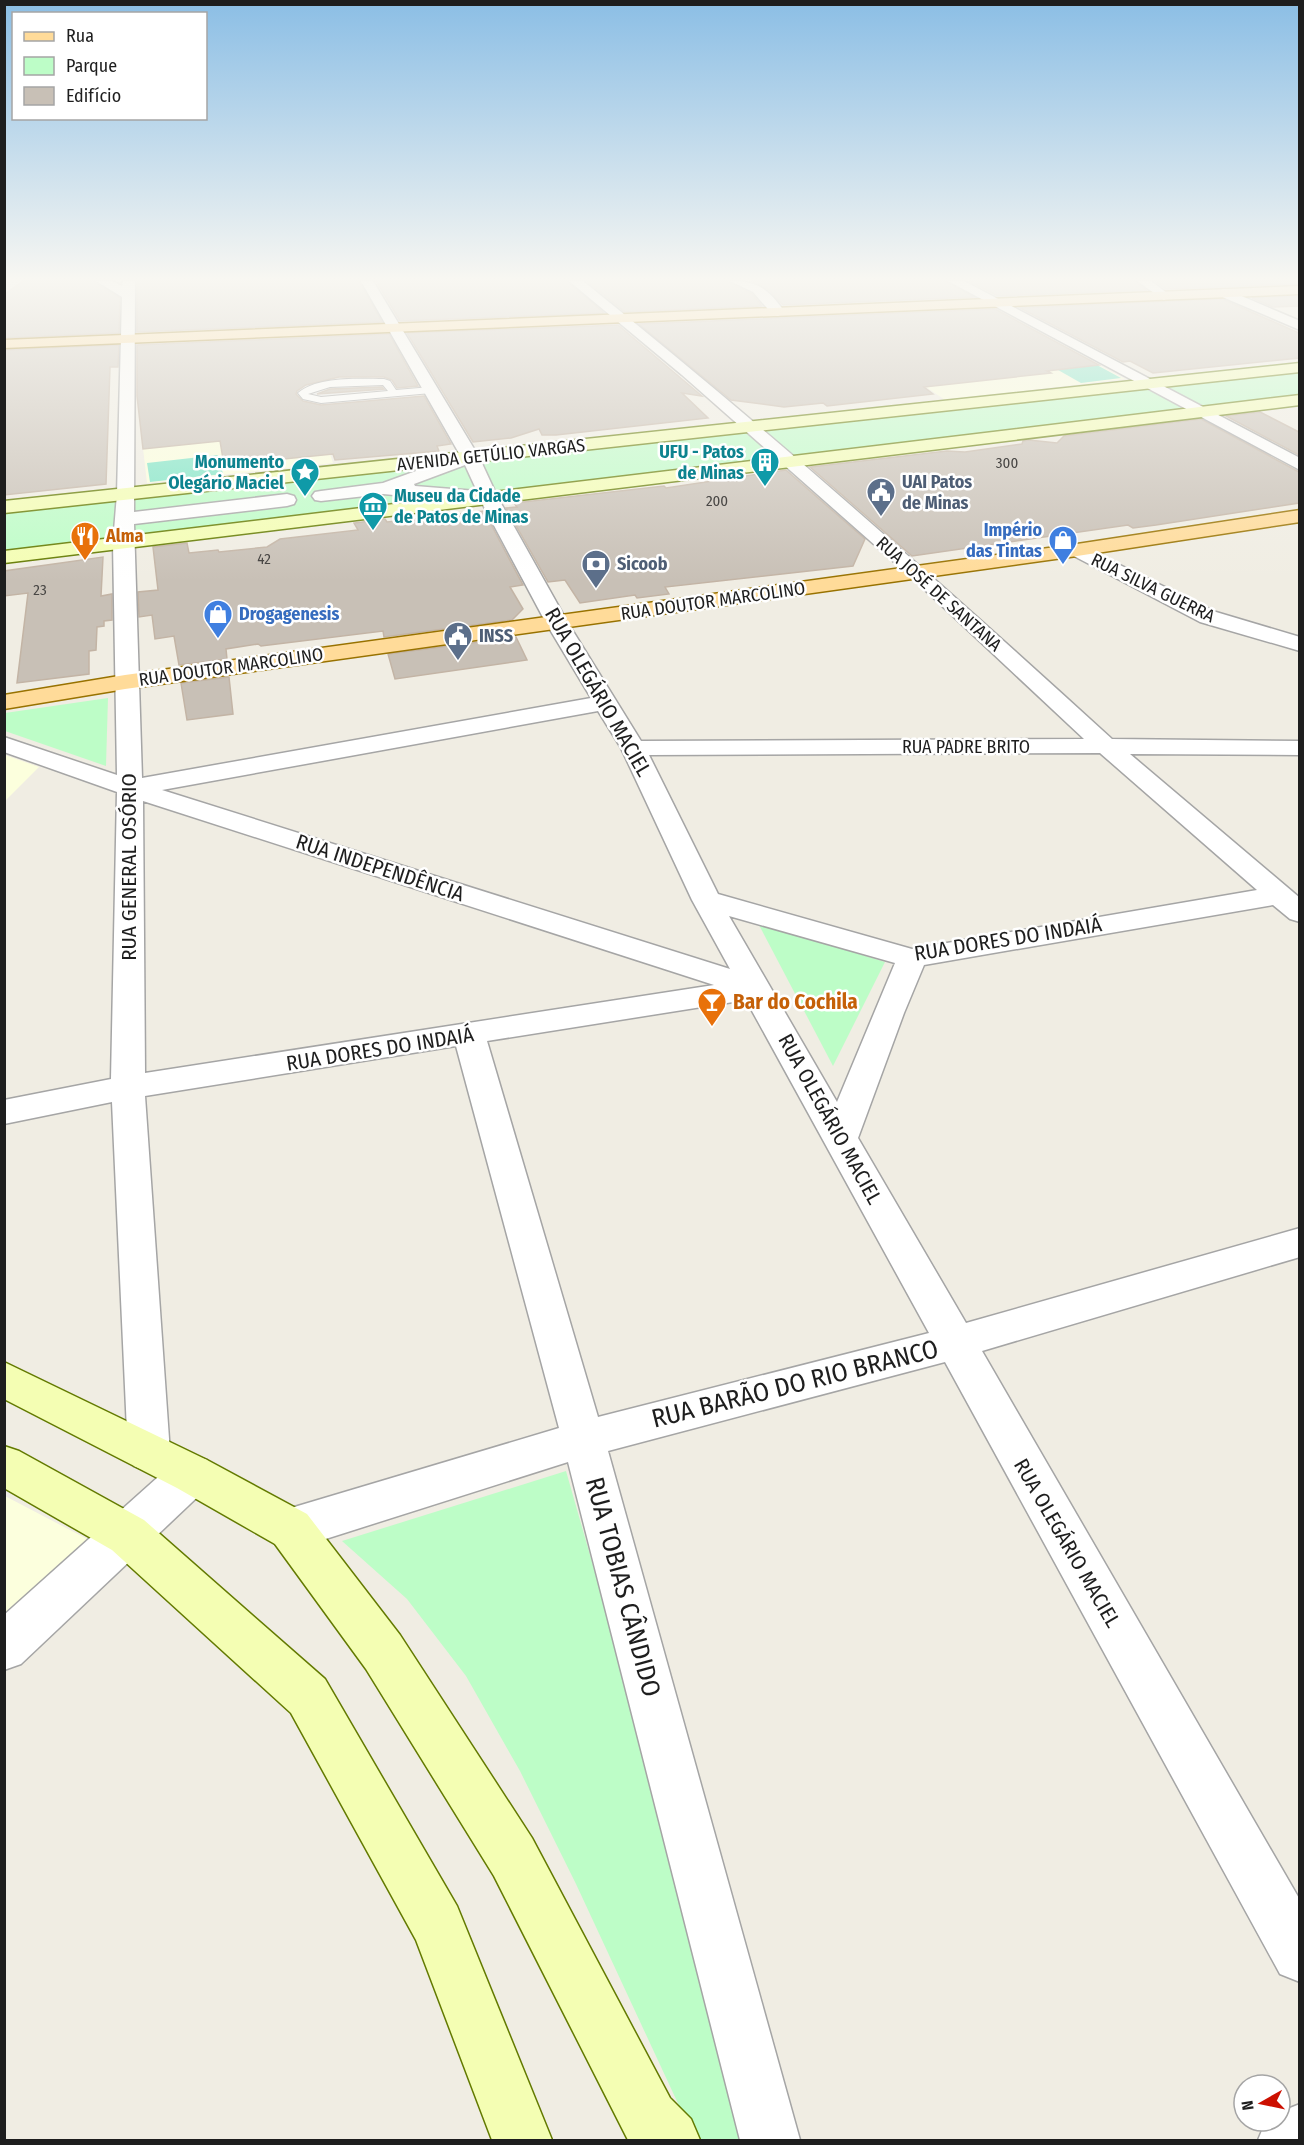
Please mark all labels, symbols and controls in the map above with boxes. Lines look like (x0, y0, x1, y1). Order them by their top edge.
legend (12, 12, 207, 120)
text: Rua (66, 25, 94, 47)
text: Parque (66, 55, 117, 77)
text: Edifício (66, 85, 121, 107)
street label: AVENIDA GETÚLIO VARGAS (396, 433, 586, 476)
place label: UFU - Patos de Minas (659, 441, 744, 484)
building icon: UFU - Patos de Minas (749, 446, 781, 488)
place label: Monumento Olegário Maciel (168, 451, 284, 494)
house number: 300 (996, 454, 1018, 472)
place icon: Monumento Olegário Maciel (289, 456, 321, 498)
place label: UAI Patos de Minas (902, 471, 972, 514)
public building icon: UAI Patos de Minas (865, 476, 897, 518)
place label: Museu da Cidade de Patos de Minas (394, 485, 528, 528)
museum icon: Museu da Cidade de Patos de Minas (357, 490, 389, 532)
house number: 200 (706, 492, 728, 510)
place label: Império das Tintas (966, 519, 1042, 562)
restaurant icon: Alma (69, 520, 101, 562)
shop icon: Império das Tintas (1047, 524, 1079, 566)
place label: Alma (105, 525, 143, 547)
street label: RUA JOSÉ DE SANTANA (872, 531, 1007, 656)
bank icon: Sicoob (580, 548, 612, 590)
street label: RUA SILVA GUERRA (1087, 548, 1219, 628)
house number: 42 (257, 550, 271, 568)
place label: Sicoob (617, 553, 668, 575)
street label: RUA DOUTOR MARCOLINO (619, 577, 807, 625)
house number: 23 (33, 581, 47, 599)
shop icon: Drogagenesis (202, 598, 234, 640)
place label: Drogagenesis (239, 603, 339, 625)
street label: RUA OLEGÁRIO MACIEL (539, 603, 657, 782)
public building icon: INSS (442, 620, 474, 662)
place label: INSS (479, 625, 513, 647)
street label: RUA DOUTOR MARCOLINO (137, 643, 325, 691)
street label: RUA PADRE BRITO (902, 736, 1030, 758)
street label: RUA GENERAL OSÓRIO (116, 773, 142, 961)
street label: RUA INDEPENDÊNCIA (293, 829, 467, 907)
street label: RUA DORES DO INDAIÁ (912, 911, 1104, 967)
bar icon: Bar do Cochila (696, 986, 728, 1028)
place label: Bar do Cochila (733, 989, 858, 1015)
street label: RUA DORES DO INDAIÁ (284, 1021, 476, 1077)
street label: RUA OLEGÁRIO MACIEL (772, 1029, 888, 1209)
street label: RUA BARÃO DO RIO BRANCO (648, 1333, 942, 1435)
street label: RUA OLEGÁRIO MACIEL (1008, 1454, 1126, 1633)
street label: RUA TOBIAS CÂNDIDO (579, 1474, 667, 1700)
north arrow (1232, 2073, 1292, 2133)
text: N (1238, 2099, 1258, 2111)

